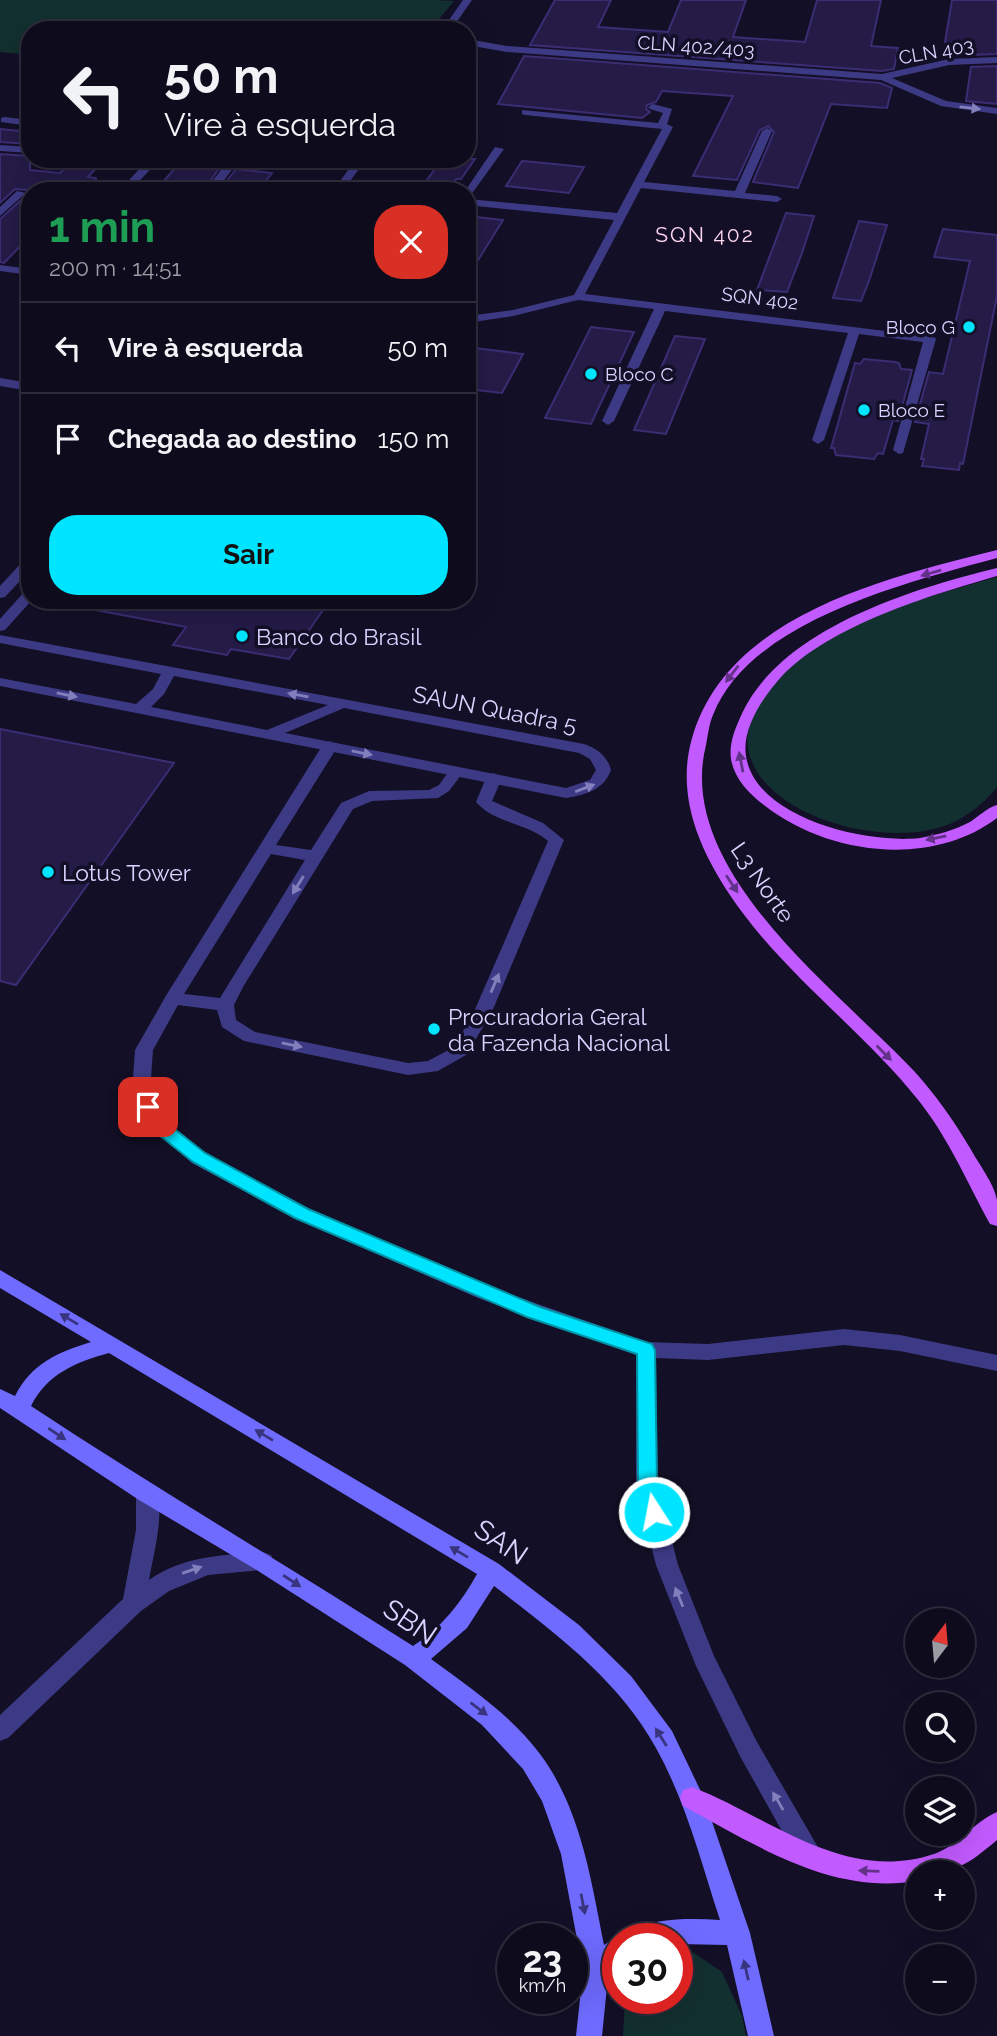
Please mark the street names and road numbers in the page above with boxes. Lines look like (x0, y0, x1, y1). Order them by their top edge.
street label: CLN 402/403 (637, 31, 755, 61)
street label: CLN 403 (897, 34, 975, 68)
street label: SQN 402 (720, 282, 800, 314)
street label: SAUN Quadra 5 (411, 680, 579, 738)
street label: L3 Norte (726, 837, 800, 927)
street label: SAN (468, 1512, 534, 1572)
street label: SBN (377, 1592, 443, 1652)

